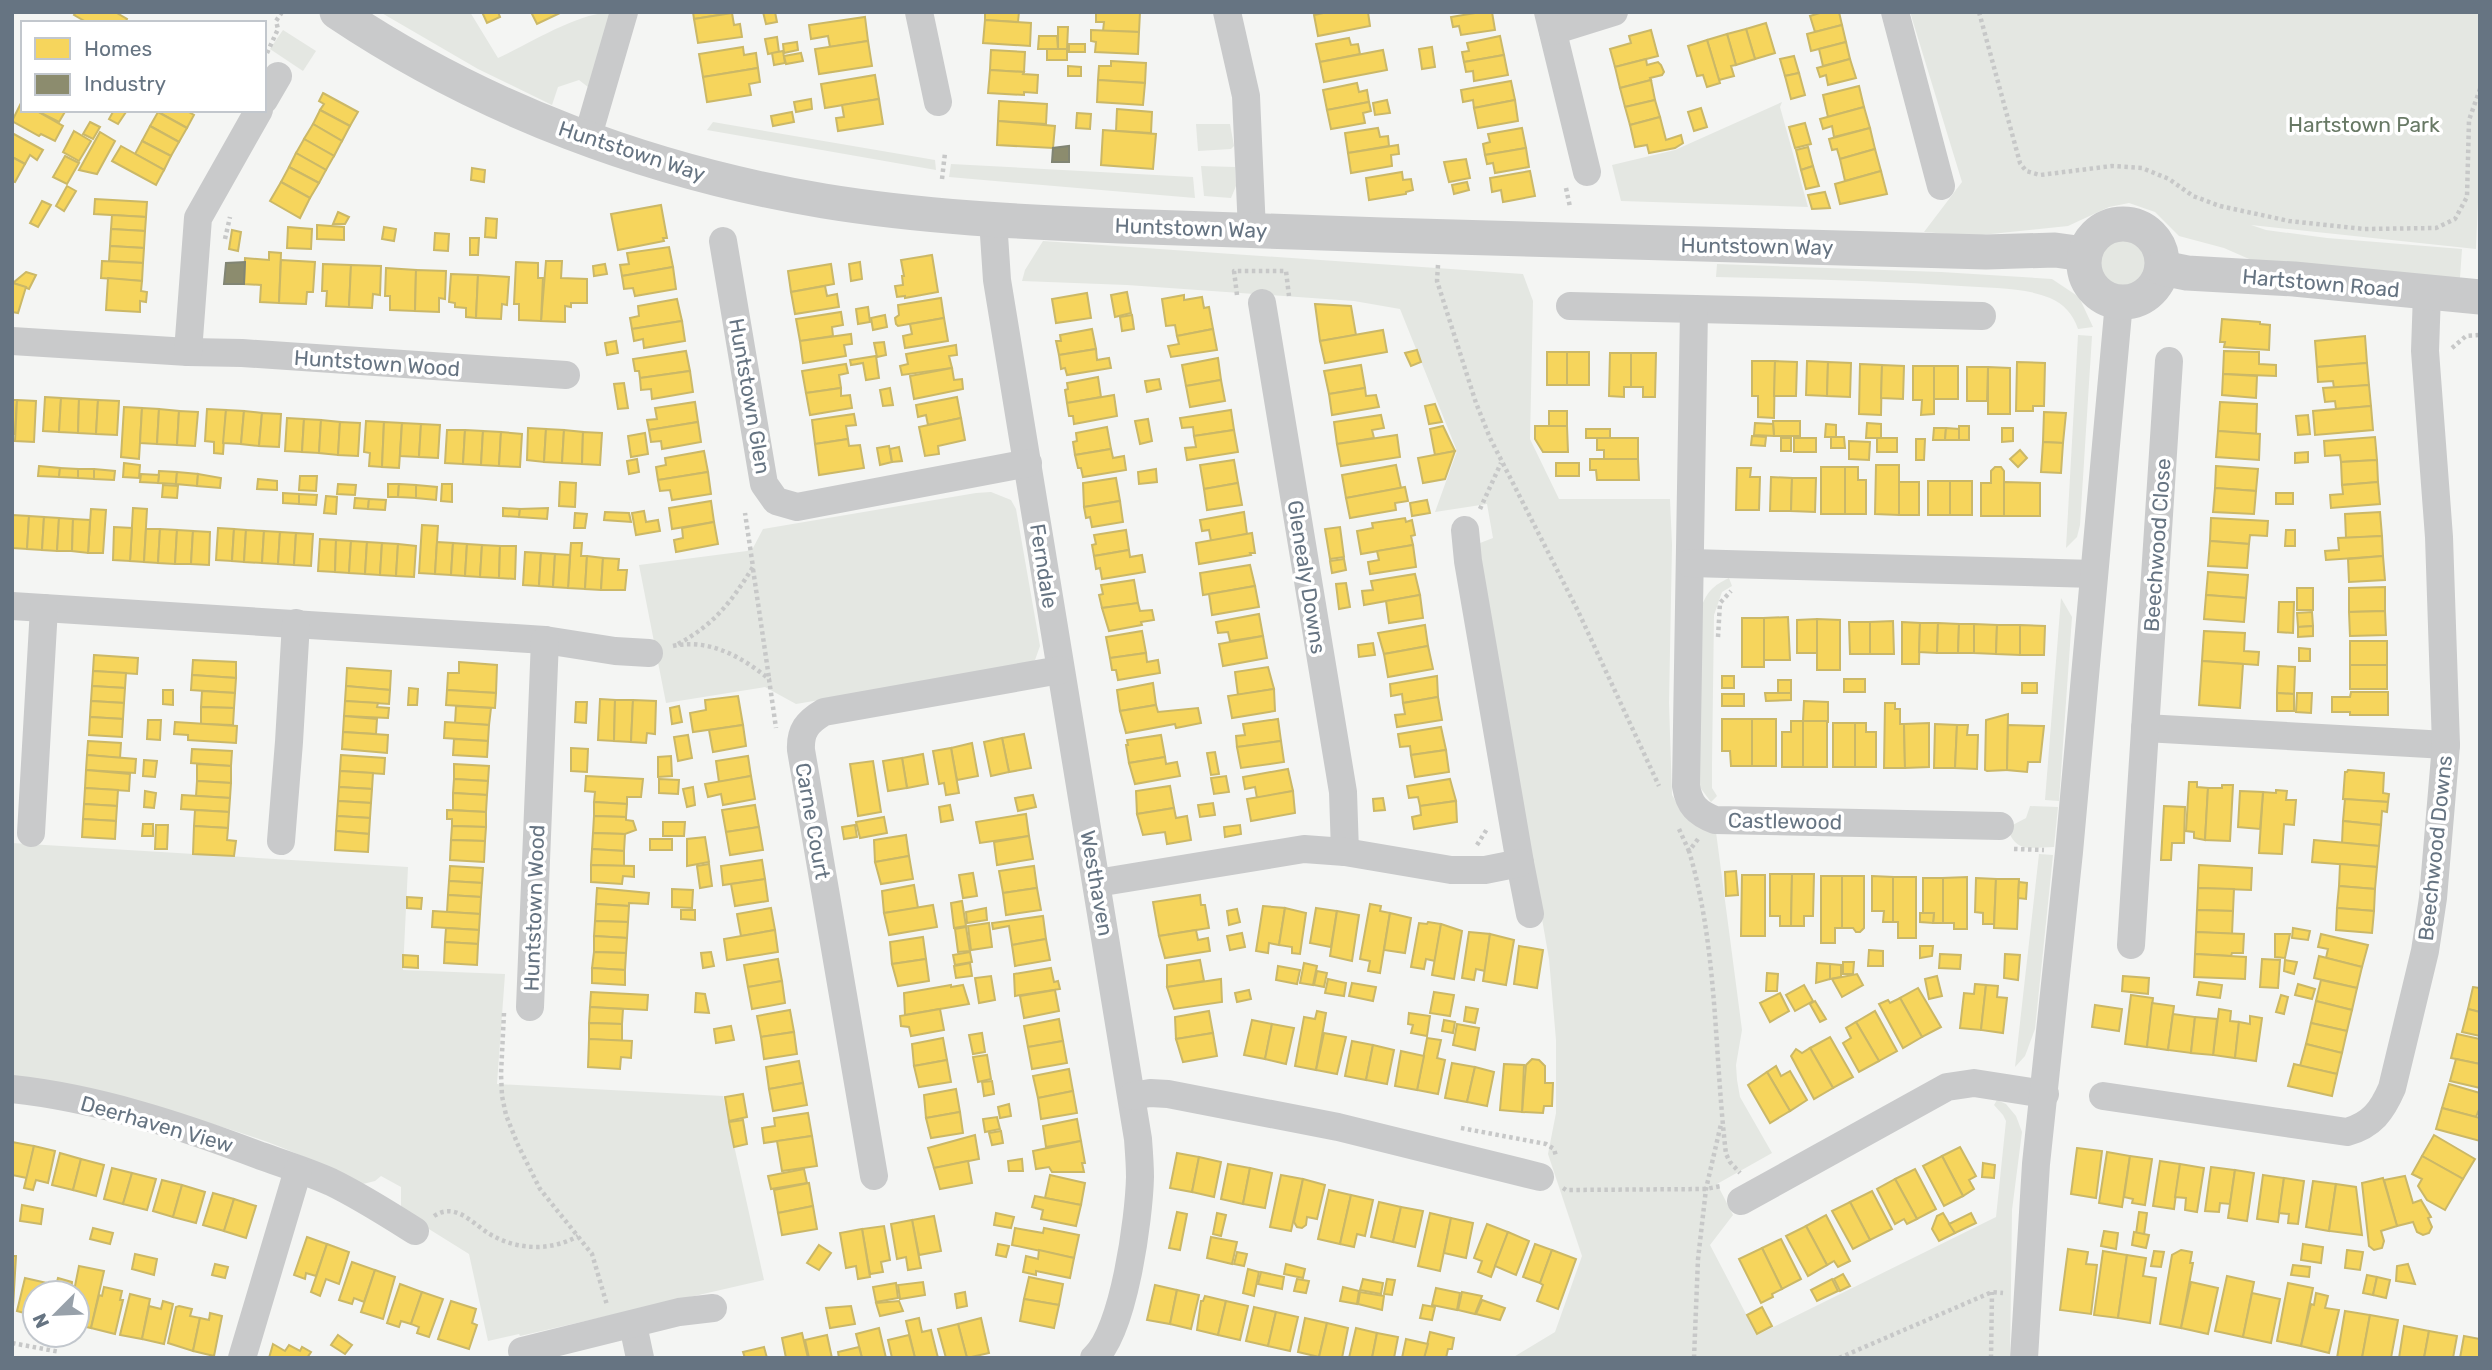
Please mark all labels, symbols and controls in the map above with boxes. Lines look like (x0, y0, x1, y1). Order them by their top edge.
legend (21, 21, 266, 112)
text: Homes (84, 36, 152, 61)
text: Industry (84, 71, 166, 96)
park label: Hartstown Park (2288, 112, 2440, 137)
street label: Huntstown Way (555, 116, 709, 187)
street label: Huntstown Way (1114, 213, 1268, 243)
street label: Huntstown Way (1680, 232, 1834, 260)
street label: Hartstown Road (2241, 264, 2401, 302)
street label: Huntstown Glen (724, 316, 776, 476)
street label: Huntstown Wood (293, 345, 461, 381)
street label: Beechwood Close (2138, 457, 2176, 633)
street label: Glenealy Downs (1283, 498, 1331, 656)
street label: Ferndale (1025, 522, 1063, 610)
street label: Beechwood Downs (2413, 754, 2457, 942)
street label: Carne Court (790, 761, 836, 881)
street label: Castlewood (1728, 808, 1842, 834)
street label: Huntstown Wood (519, 824, 549, 992)
street label: Westhaven (1075, 828, 1119, 938)
street label: Deerhaven View (78, 1090, 236, 1158)
north arrow (21, 1279, 91, 1349)
text: N (28, 1310, 54, 1332)

